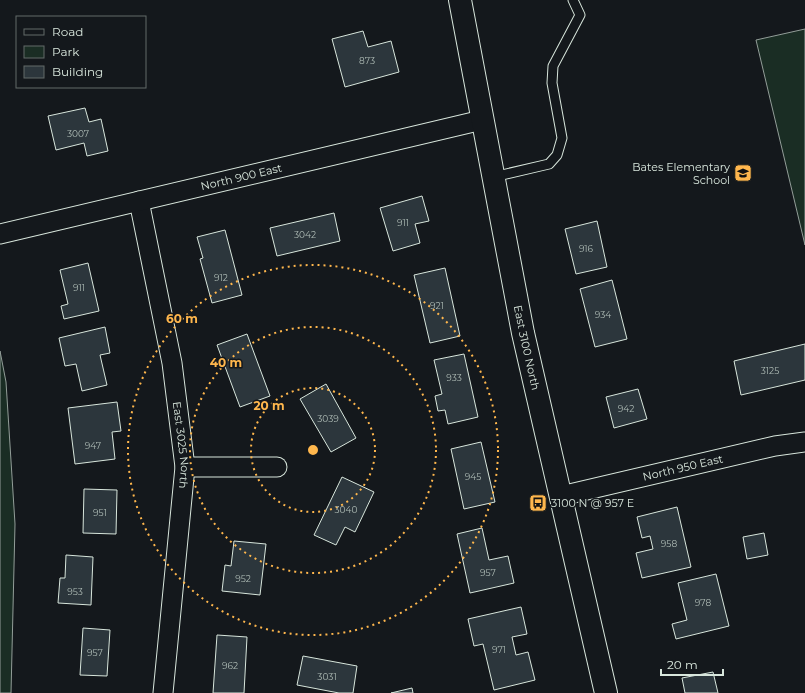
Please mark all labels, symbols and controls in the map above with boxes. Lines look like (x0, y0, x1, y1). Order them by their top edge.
legend (16, 16, 146, 88)
text: Road (52, 24, 83, 39)
text: Park (52, 44, 80, 59)
house number: 873 (359, 55, 375, 66)
text: Building (52, 64, 103, 79)
house number: 3007 (67, 128, 89, 139)
street label: North 900 East (199, 160, 284, 193)
place label: Bates Elementary School (632, 160, 730, 187)
school or university icon: Bates Elementary School (733, 163, 753, 183)
house number: 911 (397, 217, 409, 228)
house number: 3042 (294, 229, 316, 240)
house number: 916 (579, 243, 594, 254)
house number: 912 (214, 272, 228, 283)
house number: 911 (73, 282, 85, 293)
house number: 921 (430, 300, 444, 311)
street label: East 3100 North (511, 304, 543, 391)
house number: 934 (595, 309, 611, 320)
text: 60 m (166, 311, 198, 326)
text: 40 m (210, 355, 242, 370)
house number: 3125 (761, 365, 779, 376)
house number: 933 (446, 372, 462, 383)
text: 20 m (253, 398, 285, 413)
street label: East 3025 North (170, 401, 192, 489)
house number: 942 (618, 403, 634, 414)
house number: 3039 (317, 413, 339, 424)
house number: 947 (85, 440, 101, 451)
centre of rings (306, 443, 320, 457)
street label: North 950 East (641, 451, 725, 484)
house number: 945 (465, 471, 481, 482)
bus stop icon: 3100 N @ 957 E (528, 493, 548, 513)
place label: 3100 N @ 957 E (551, 496, 634, 510)
house number: 3040 (335, 504, 358, 515)
house number: 951 (93, 507, 107, 518)
house number: 958 (661, 538, 677, 549)
house number: 957 (480, 567, 496, 578)
house number: 952 (235, 573, 251, 584)
house number: 953 (67, 586, 83, 597)
house number: 978 (695, 597, 711, 608)
house number: 971 (492, 644, 506, 655)
house number: 957 (87, 647, 103, 658)
scale bar (661, 651, 723, 677)
text: 20 m (667, 657, 698, 672)
house number: 962 (222, 660, 238, 671)
house number: 3031 (317, 671, 337, 682)

